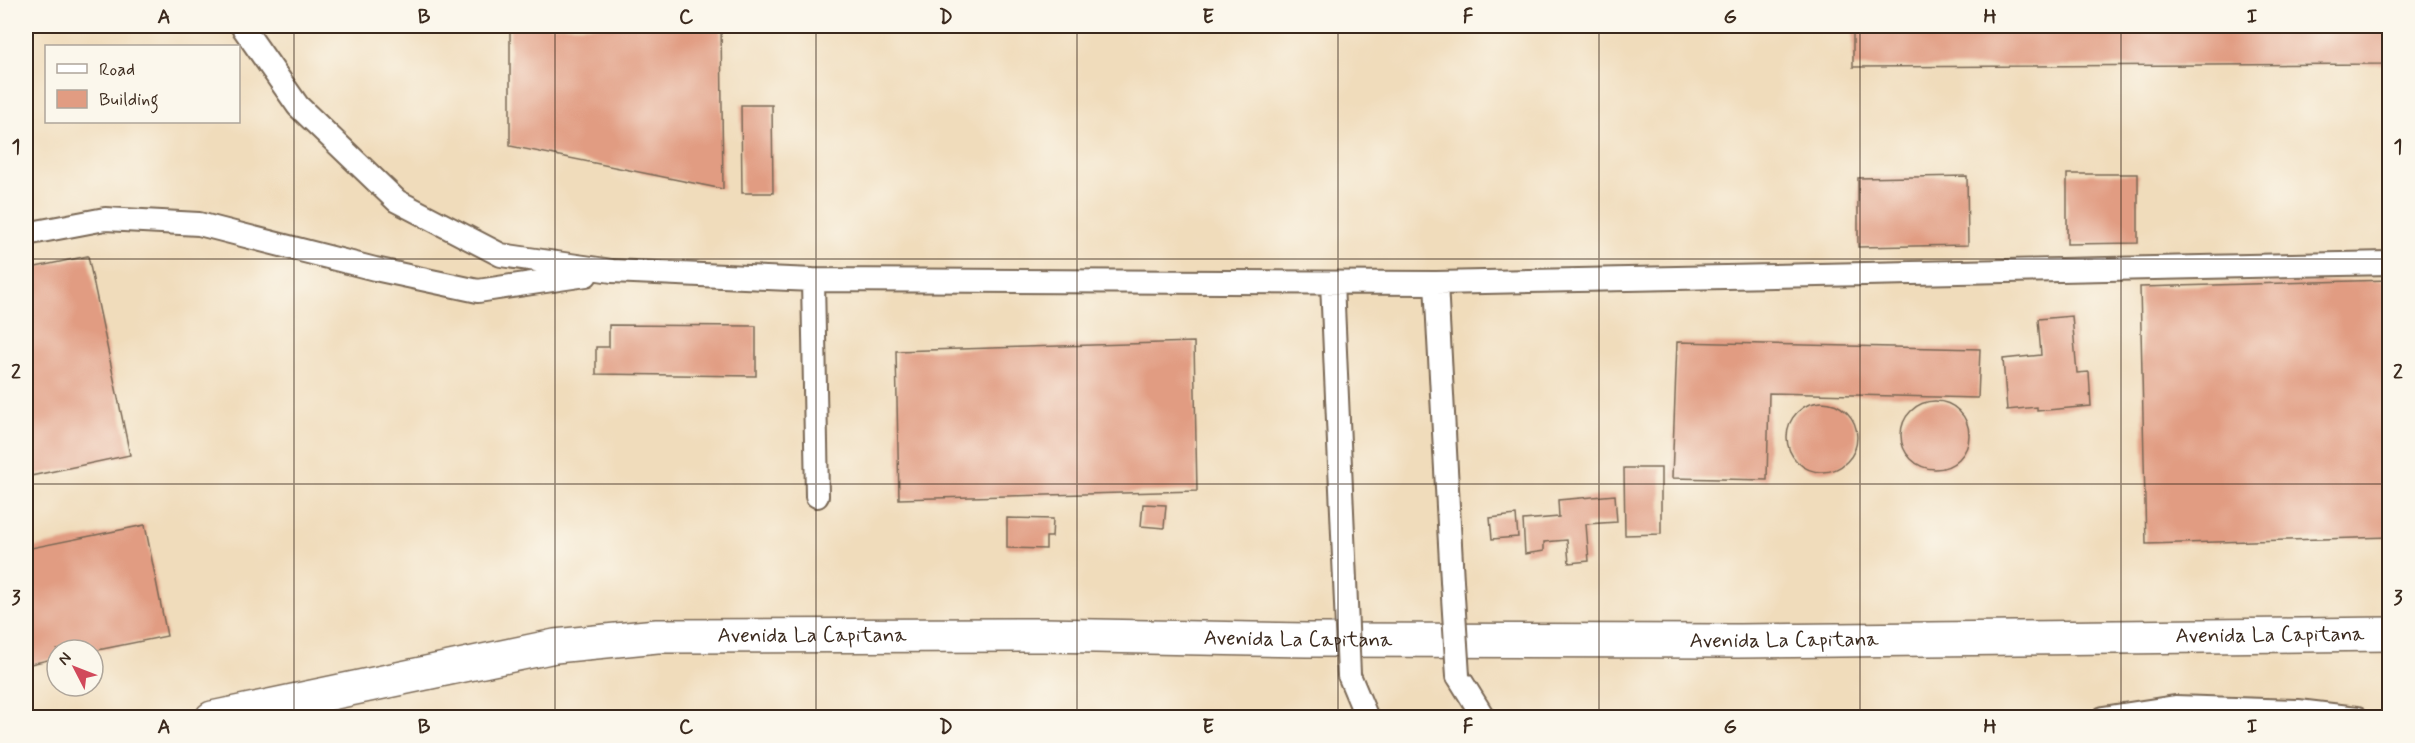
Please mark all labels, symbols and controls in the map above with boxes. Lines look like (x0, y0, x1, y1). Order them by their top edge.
text: A (157, 4, 171, 31)
text: B (418, 4, 431, 31)
text: C (679, 4, 694, 31)
text: D (939, 4, 953, 31)
text: E (1202, 4, 1214, 31)
text: F (1463, 4, 1474, 31)
text: G (1723, 4, 1737, 31)
text: H (1983, 4, 1997, 31)
text: I (2247, 4, 2257, 31)
legend (45, 45, 240, 123)
text: Road (99, 58, 135, 82)
text: Building (99, 88, 159, 114)
text: 1 (12, 134, 20, 161)
text: 1 (2394, 134, 2402, 161)
text: 2 (11, 359, 21, 386)
text: 2 (2393, 359, 2403, 386)
text: 3 (11, 585, 21, 612)
text: 3 (2393, 585, 2403, 612)
street label: Avenida La Capitana (2175, 620, 2365, 650)
street label: Avenida La Capitana (718, 621, 907, 650)
street label: Avenida La Capitana (1203, 624, 1393, 654)
street label: Avenida La Capitana (1689, 625, 1879, 655)
north arrow (45, 638, 105, 698)
text: N (54, 648, 76, 670)
text: A (157, 714, 171, 741)
text: B (418, 714, 431, 741)
text: C (679, 714, 694, 741)
text: D (939, 714, 953, 741)
text: E (1202, 714, 1214, 741)
text: F (1463, 714, 1474, 741)
text: G (1723, 714, 1737, 741)
text: H (1983, 714, 1997, 741)
text: I (2247, 714, 2257, 741)

